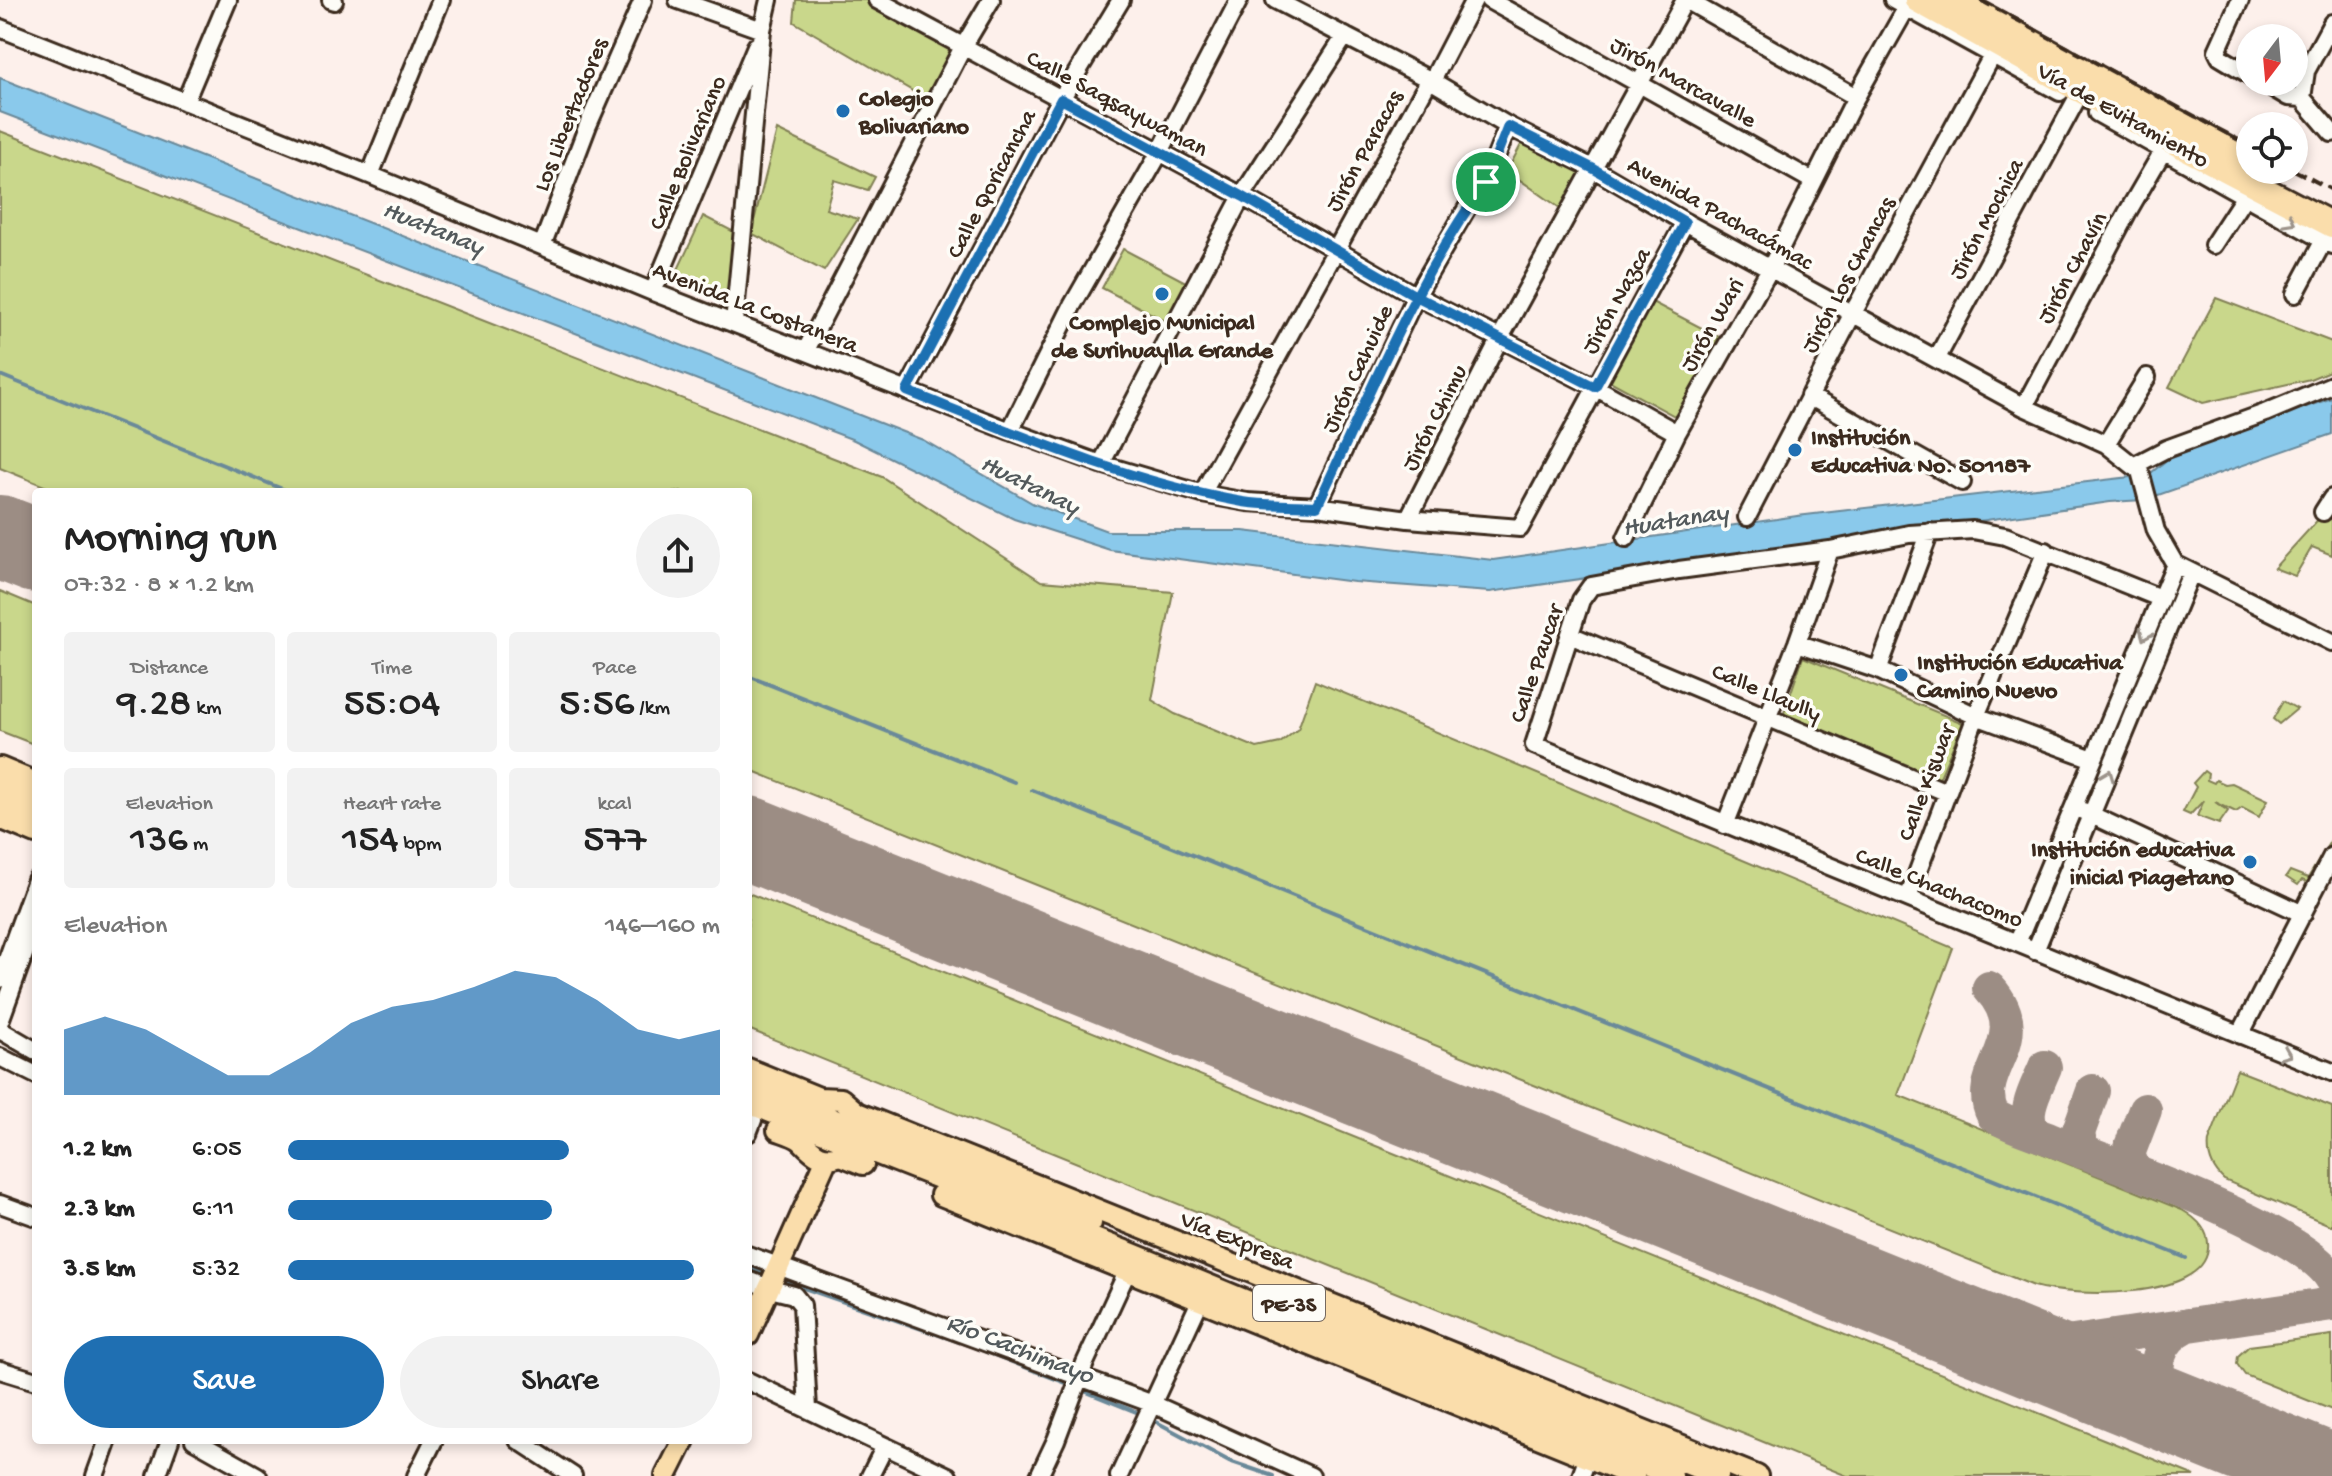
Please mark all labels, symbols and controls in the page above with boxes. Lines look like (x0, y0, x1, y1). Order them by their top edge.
north arrow (2236, 24, 2308, 96)
map controls (2236, 24, 2308, 184)
street label: Jirón Marcavalle (1604, 32, 1761, 136)
street label: Los Libertadores (528, 33, 617, 196)
street label: Calle Saqsaywaman (1021, 45, 1213, 165)
street label: Vía de Evitamiento (2031, 57, 2213, 176)
street label: Calle Bolivariano (644, 72, 735, 235)
street label: Jirón Paracas (1321, 85, 1412, 218)
place label: Colegio Bolivariano (858, 86, 970, 143)
marker: Colegio Bolivariano (834, 102, 852, 120)
street label: Calle Qoricancha (942, 105, 1045, 264)
button: locate (2236, 112, 2308, 184)
pin (1452, 148, 1520, 216)
street label: Avenida Pachacámac (1621, 152, 1818, 279)
street label: Jirón Mochica (1944, 154, 2032, 285)
icon: arrive (1464, 160, 1508, 204)
street label: Jirón Los Chancas (1797, 192, 1904, 359)
water label: Huatanay (377, 196, 489, 265)
street label: Jirón Chavín (2033, 207, 2116, 329)
one-way arrow (2281, 211, 2296, 227)
street label: Jirón Nazca (1577, 243, 1659, 360)
street label: Avenida La Costanera (648, 257, 862, 362)
street label: Jirón Wari (1676, 274, 1752, 378)
marker: Complejo Municipal de Surihuaylla Grande (1153, 285, 1171, 303)
street label: Jirón Cahuide (1317, 300, 1402, 438)
place label: Complejo Municipal de Surihuaylla Grande (1051, 310, 1275, 367)
street label: Jirón Chimu (1397, 361, 1475, 477)
place label: Institución Educativa No. 501187 (1811, 425, 2031, 482)
marker: Institución Educativa No. 501187 (1786, 441, 1804, 459)
water label: Huatanay (975, 450, 1085, 525)
water label: Huatanay (1621, 498, 1733, 546)
button: share (636, 514, 720, 598)
text: Morning run (64, 515, 277, 567)
text: 07:32 · 8 × 1.2 km (64, 571, 254, 602)
street label: Calle Paucar (1505, 599, 1573, 727)
one-way arrow (2138, 627, 2154, 641)
place label: Institución Educativa Camino Nuevo (1917, 650, 2124, 707)
text: Distance (130, 656, 208, 682)
text: Time (372, 656, 412, 682)
text: Pace (593, 656, 636, 682)
street label: Calle Llaully (1707, 658, 1825, 730)
marker: Institución Educativa Camino Nuevo (1892, 666, 1910, 684)
text: 9.28 (117, 682, 191, 729)
text: 55:04 (344, 682, 440, 729)
text: 5:56 (559, 682, 634, 729)
text: km (191, 696, 222, 722)
text: /km (634, 696, 670, 722)
street label: Calle Kiswar (1893, 718, 1965, 846)
one-way arrow (2098, 769, 2114, 783)
text: Elevation (126, 792, 213, 818)
text: Heart rate (343, 792, 441, 818)
text: kcal (597, 792, 632, 818)
text: 136 (130, 818, 188, 865)
text: 154 (342, 818, 398, 865)
text: 577 (583, 818, 646, 865)
text: m (188, 832, 208, 858)
text: bpm (398, 832, 442, 858)
place label: Institución educativa inicial Piagetano (2031, 837, 2236, 894)
street label: Calle Chachacomo (1850, 842, 2027, 936)
marker: Institución educativa inicial Piagetano (2241, 853, 2259, 871)
text: Elevation (64, 912, 167, 943)
text: 146–160 m (605, 912, 720, 943)
one-way arrow (2278, 1044, 2292, 1060)
text: 1.2 km (64, 1135, 132, 1166)
text: 6:05 (192, 1135, 242, 1166)
text: 2.3 km (64, 1195, 135, 1226)
text: 6:11 (192, 1195, 234, 1226)
street label: Vía Expresa (1175, 1206, 1298, 1278)
text: 3.5 km (64, 1255, 136, 1286)
text: 5:32 (192, 1255, 240, 1286)
road number: PE-3S (1253, 1285, 1325, 1321)
water label: Río Cachimayo (941, 1309, 1099, 1394)
button: Save (64, 1336, 384, 1428)
button: Share (400, 1336, 720, 1428)

